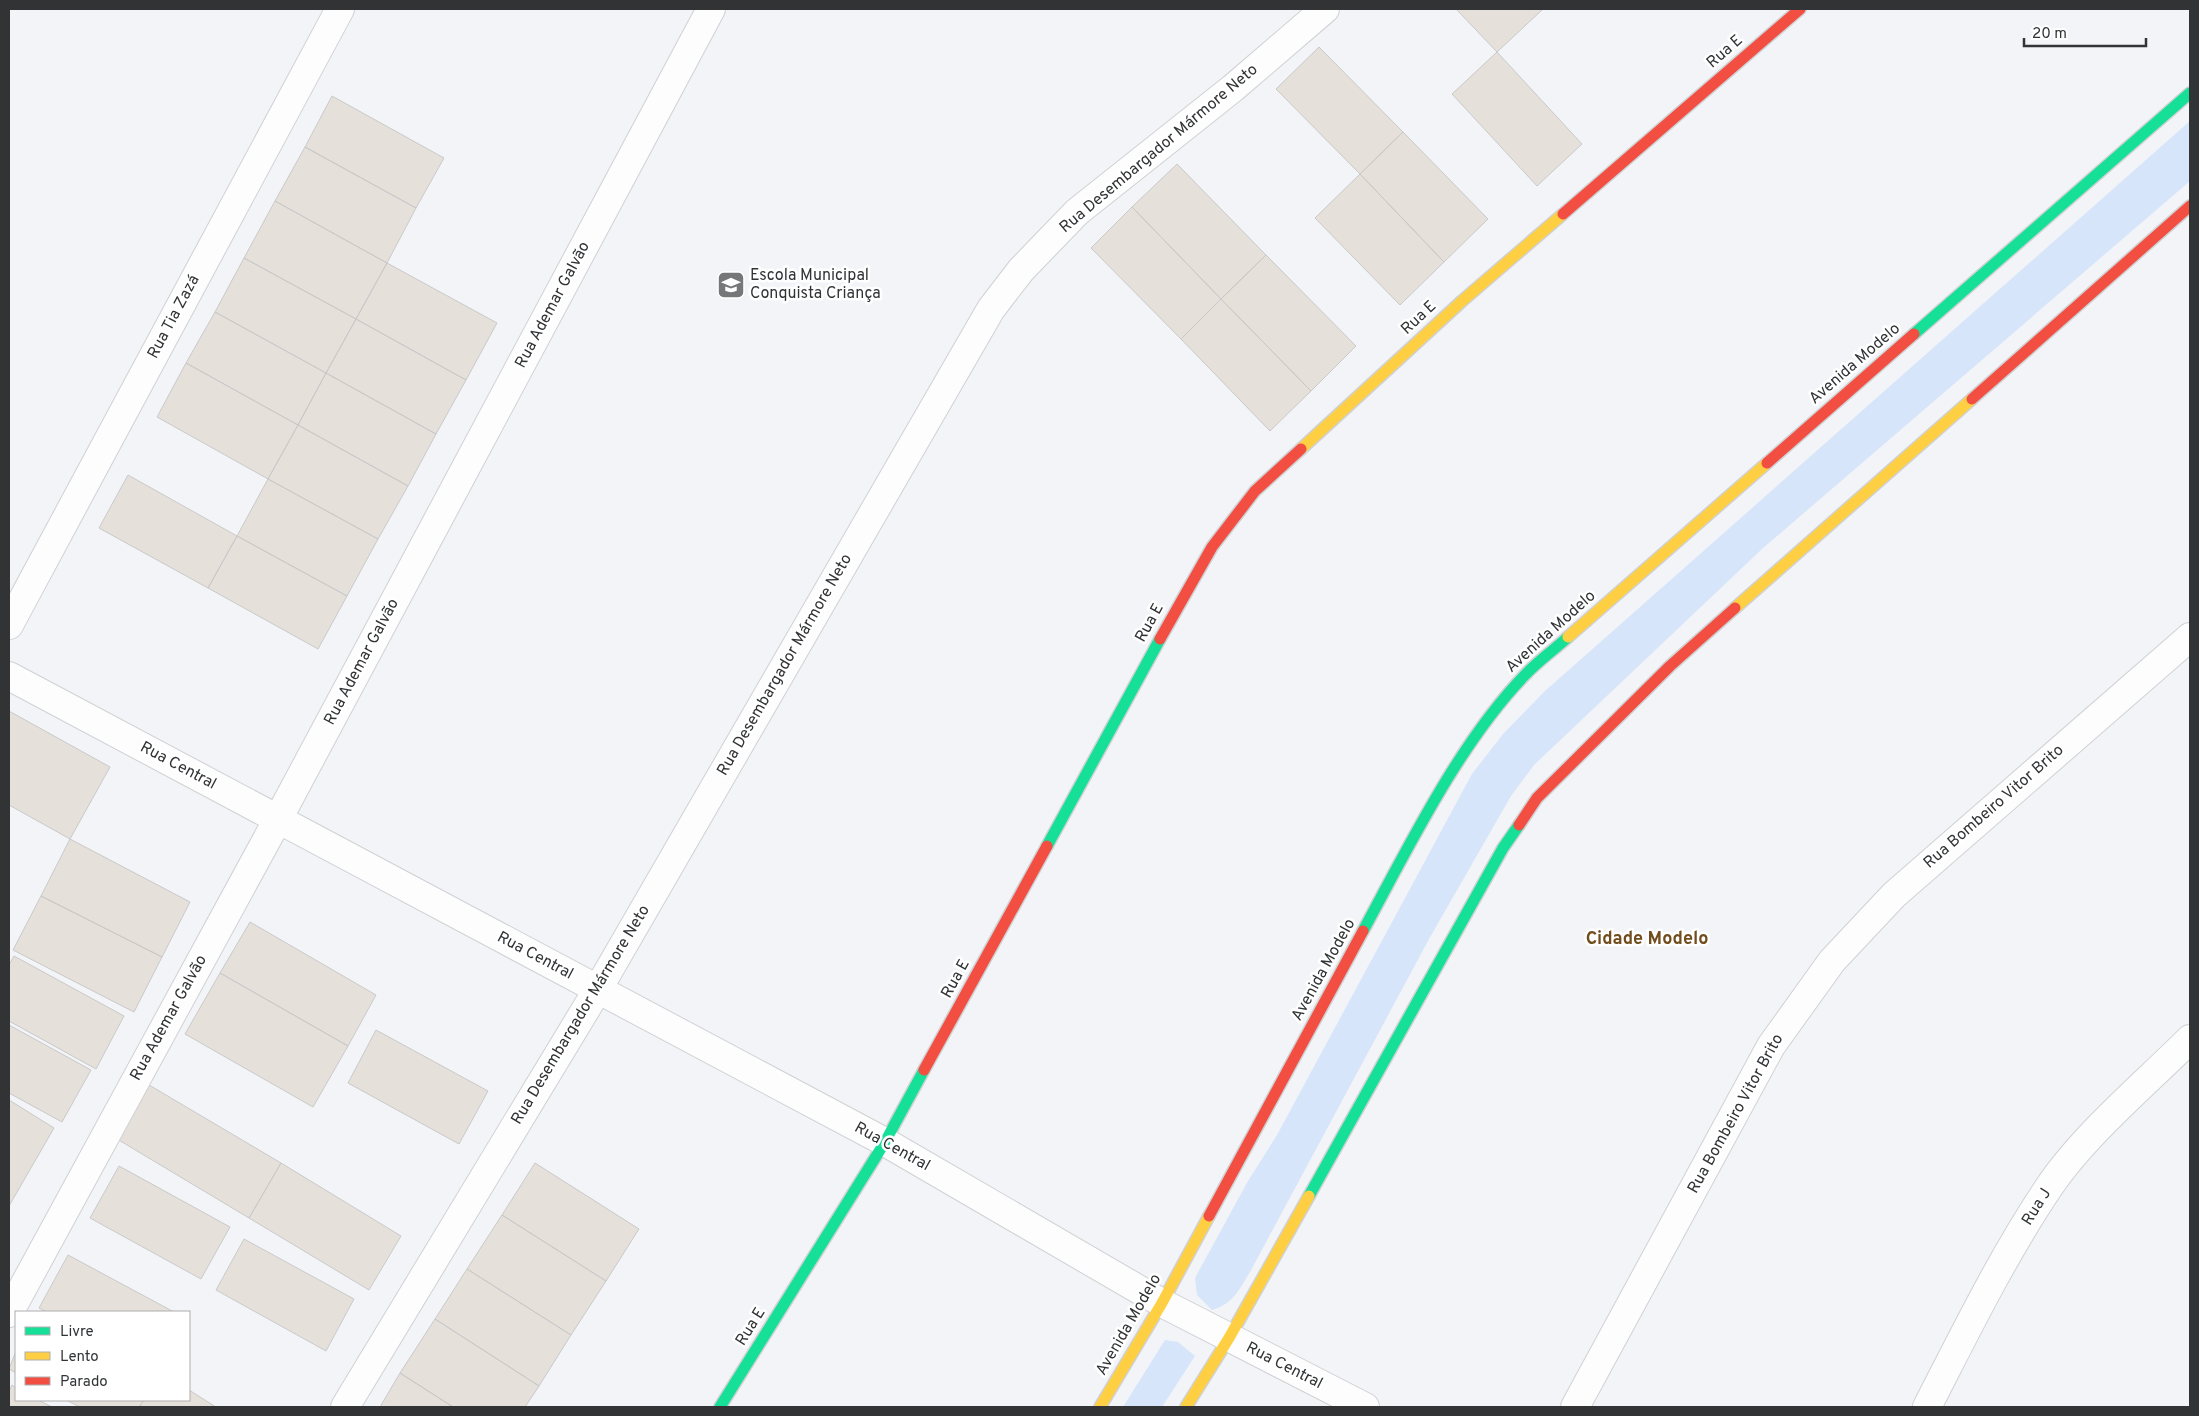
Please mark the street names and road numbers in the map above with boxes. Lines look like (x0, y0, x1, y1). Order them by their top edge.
street label: Rua E (1703, 31, 1747, 73)
street label: Rua Desembargador Mármore Neto (1056, 60, 1262, 238)
street label: Rua Ademar Galvão (511, 238, 595, 372)
street label: Rua Tia Zazá (144, 272, 204, 362)
street label: Rua E (1397, 297, 1441, 339)
street label: Avenida Modelo (1805, 319, 1905, 409)
street label: Rua Desembargador Mármore Neto (713, 551, 857, 779)
street label: Avenida Modelo (1502, 586, 1600, 678)
street label: Rua Ademar Galvão (320, 595, 404, 729)
street label: Rua E (1131, 600, 1169, 646)
street label: Rua Central (136, 738, 220, 794)
street label: Rua Bombeiro Vitor Brito (1920, 741, 2068, 873)
street label: Rua Desembargador Mármore Neto (507, 901, 655, 1128)
street label: Avenida Modelo (1288, 915, 1360, 1025)
street label: Rua Central (493, 928, 577, 984)
street label: Rua Ademar Galvão (126, 952, 212, 1084)
street label: Rua E (937, 956, 975, 1002)
street label: Rua Bombeiro Vitor Brito (1684, 1031, 1788, 1197)
street label: Rua Central (851, 1118, 933, 1176)
street label: Rua J (2018, 1185, 2056, 1229)
street label: Avenida Modelo (1092, 1271, 1166, 1379)
street label: Rua E (732, 1304, 770, 1350)
street label: Rua Central (1242, 1338, 1326, 1394)

